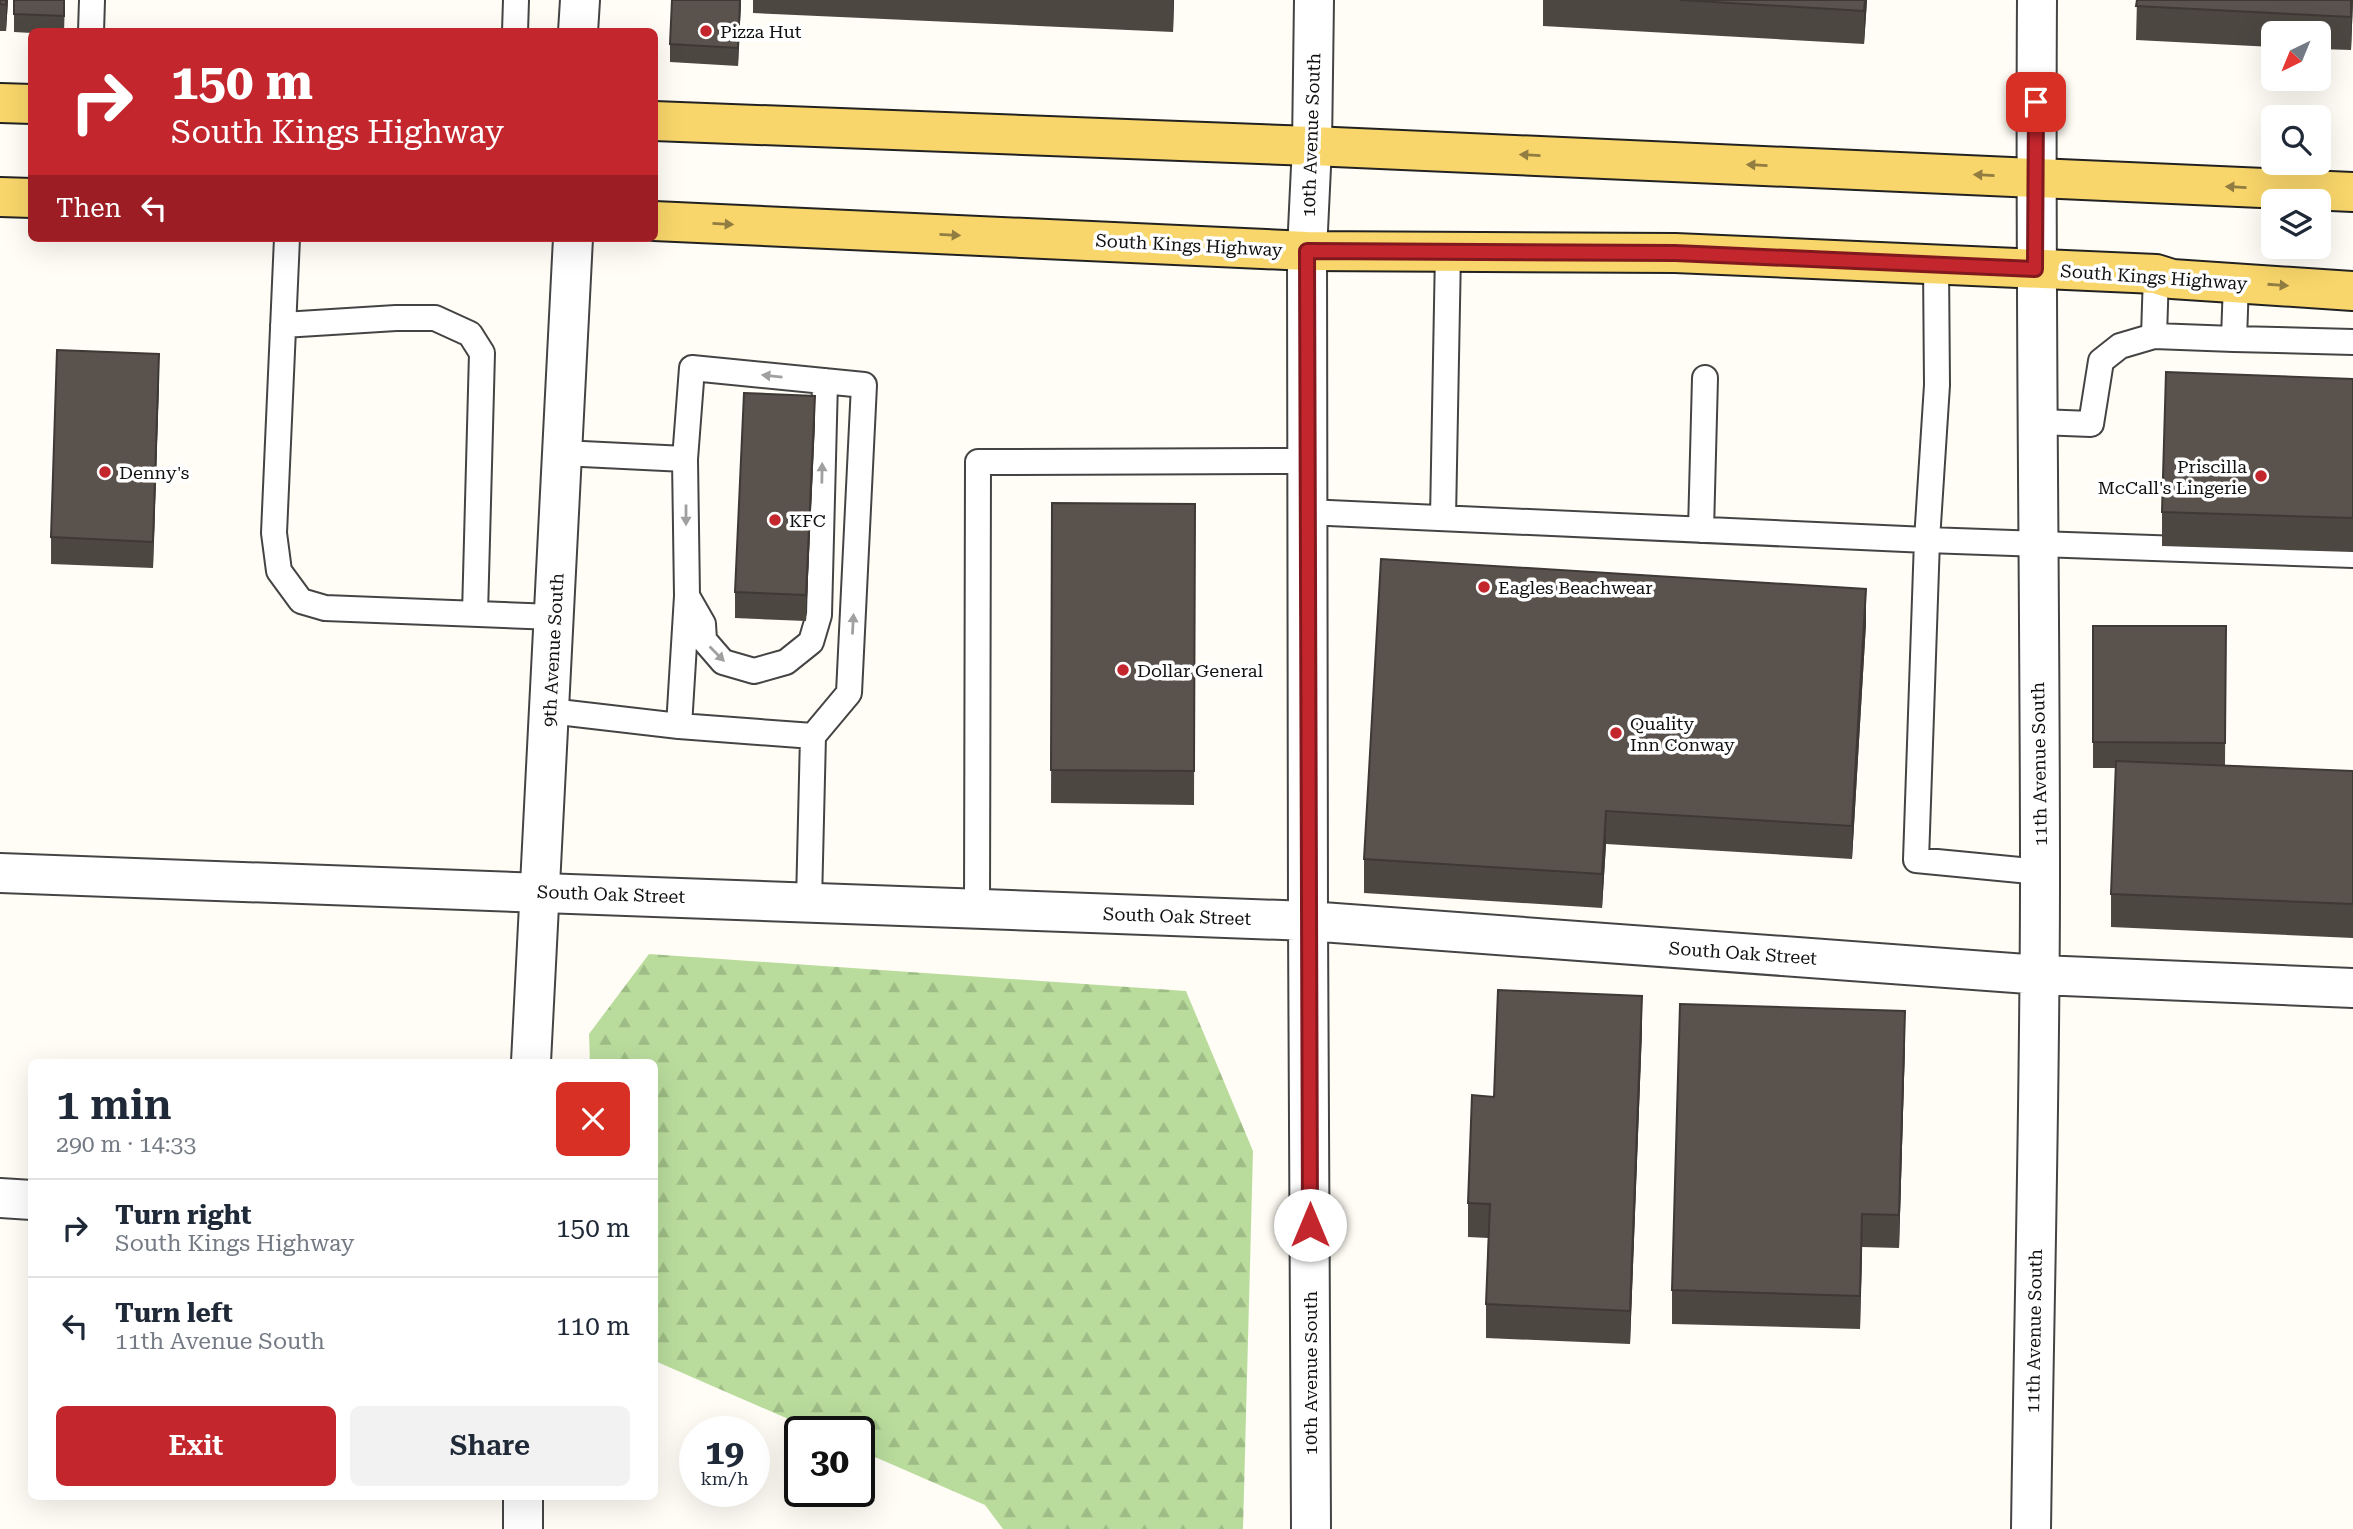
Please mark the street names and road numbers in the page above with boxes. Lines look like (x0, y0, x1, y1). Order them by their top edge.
street label: 10th Avenue South (1298, 52, 1324, 217)
street label: South Kings Highway (1095, 230, 1283, 260)
street label: South Kings Highway (2060, 260, 2249, 294)
street label: 9th Avenue South (538, 572, 568, 728)
street label: 11th Avenue South (2027, 681, 2051, 846)
street label: South Oak Street (537, 881, 686, 907)
street label: South Oak Street (1103, 903, 1252, 929)
street label: South Oak Street (1668, 937, 1818, 969)
street label: 11th Avenue South (2022, 1248, 2046, 1413)
street label: 10th Avenue South (1300, 1291, 1321, 1455)

